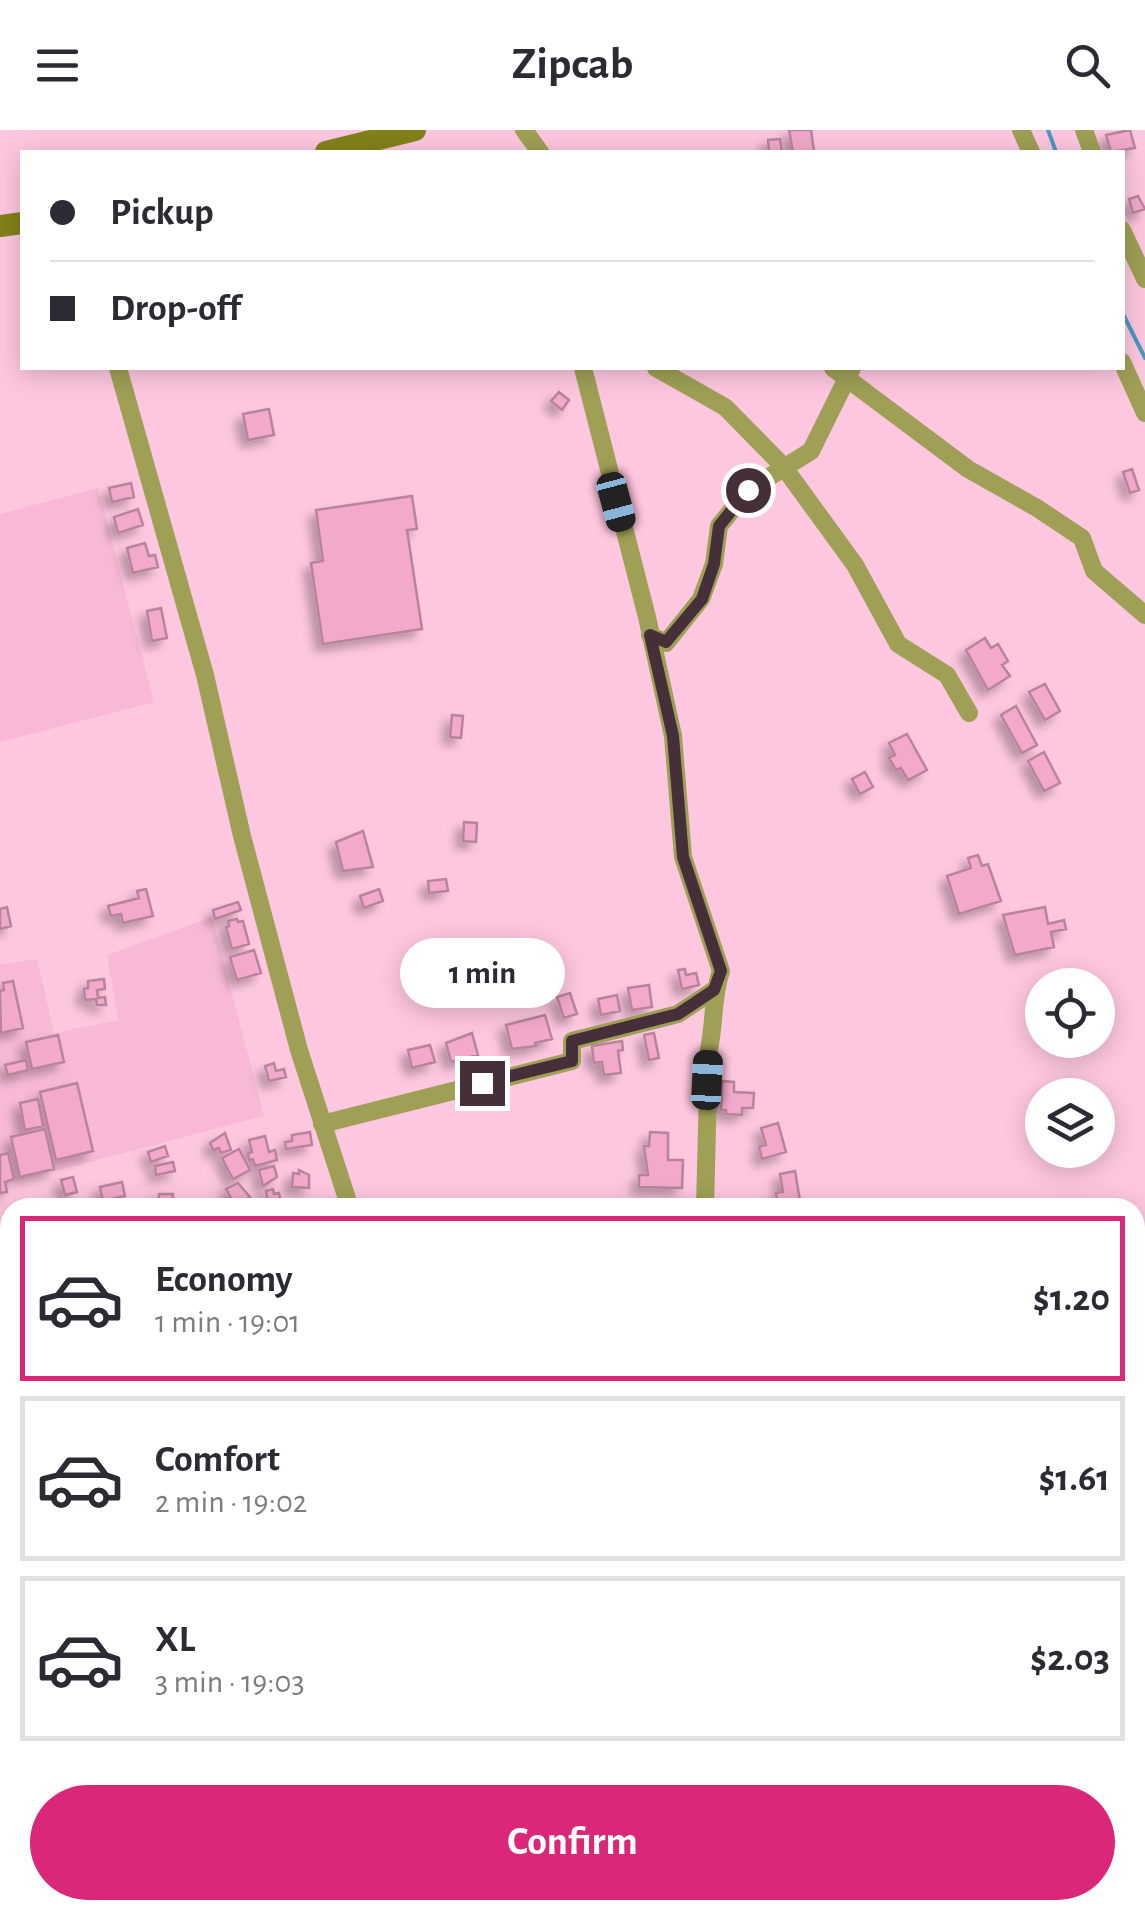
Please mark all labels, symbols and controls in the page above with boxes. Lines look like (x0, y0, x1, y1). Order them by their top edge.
icon: menu (30, 38, 85, 93)
icon: search (1060, 38, 1115, 93)
text: Zipcab (512, 42, 633, 87)
text: Pickup (110, 194, 214, 232)
text: Drop-off (110, 290, 241, 328)
route start (726, 468, 771, 513)
car (594, 469, 638, 535)
callout: 1 min (400, 938, 564, 1008)
text: 1 min (449, 957, 516, 989)
map controls (1025, 968, 1115, 1168)
button: locate (1025, 968, 1115, 1058)
car (690, 1049, 724, 1111)
route end (460, 1061, 505, 1106)
button: layers (1025, 1078, 1115, 1168)
icon: car (35, 1254, 125, 1344)
text: Economy (155, 1261, 293, 1299)
text: $1.20 (1033, 1280, 1110, 1318)
text: 1 min · 19:01 (155, 1306, 300, 1338)
icon: car (35, 1434, 125, 1524)
text: Comfort (155, 1441, 280, 1479)
text: $1.61 (1038, 1460, 1110, 1498)
text: 2 min · 19:02 (155, 1486, 307, 1518)
icon: car (35, 1614, 125, 1704)
text: XL (155, 1621, 195, 1659)
text: $2.03 (1030, 1640, 1110, 1678)
text: 3 min · 19:03 (155, 1666, 305, 1698)
button: Confirm (30, 1785, 1115, 1900)

